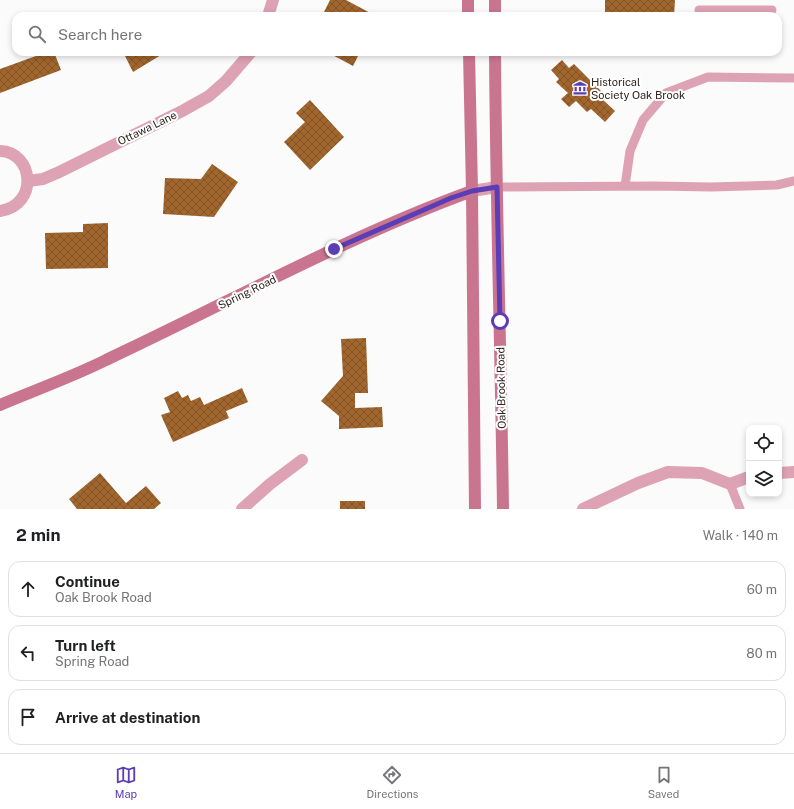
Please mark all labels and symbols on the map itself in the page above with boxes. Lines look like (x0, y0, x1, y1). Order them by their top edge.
place label: Historical Society Oak Brook (591, 76, 685, 101)
museum icon: Historical Society Oak Brook (572, 80, 588, 96)
street label: Ottawa Lane (116, 109, 178, 147)
route end (325, 240, 343, 258)
street label: Spring Road (216, 273, 278, 311)
route start (491, 312, 509, 330)
street label: Oak Brook Road (494, 347, 508, 429)

